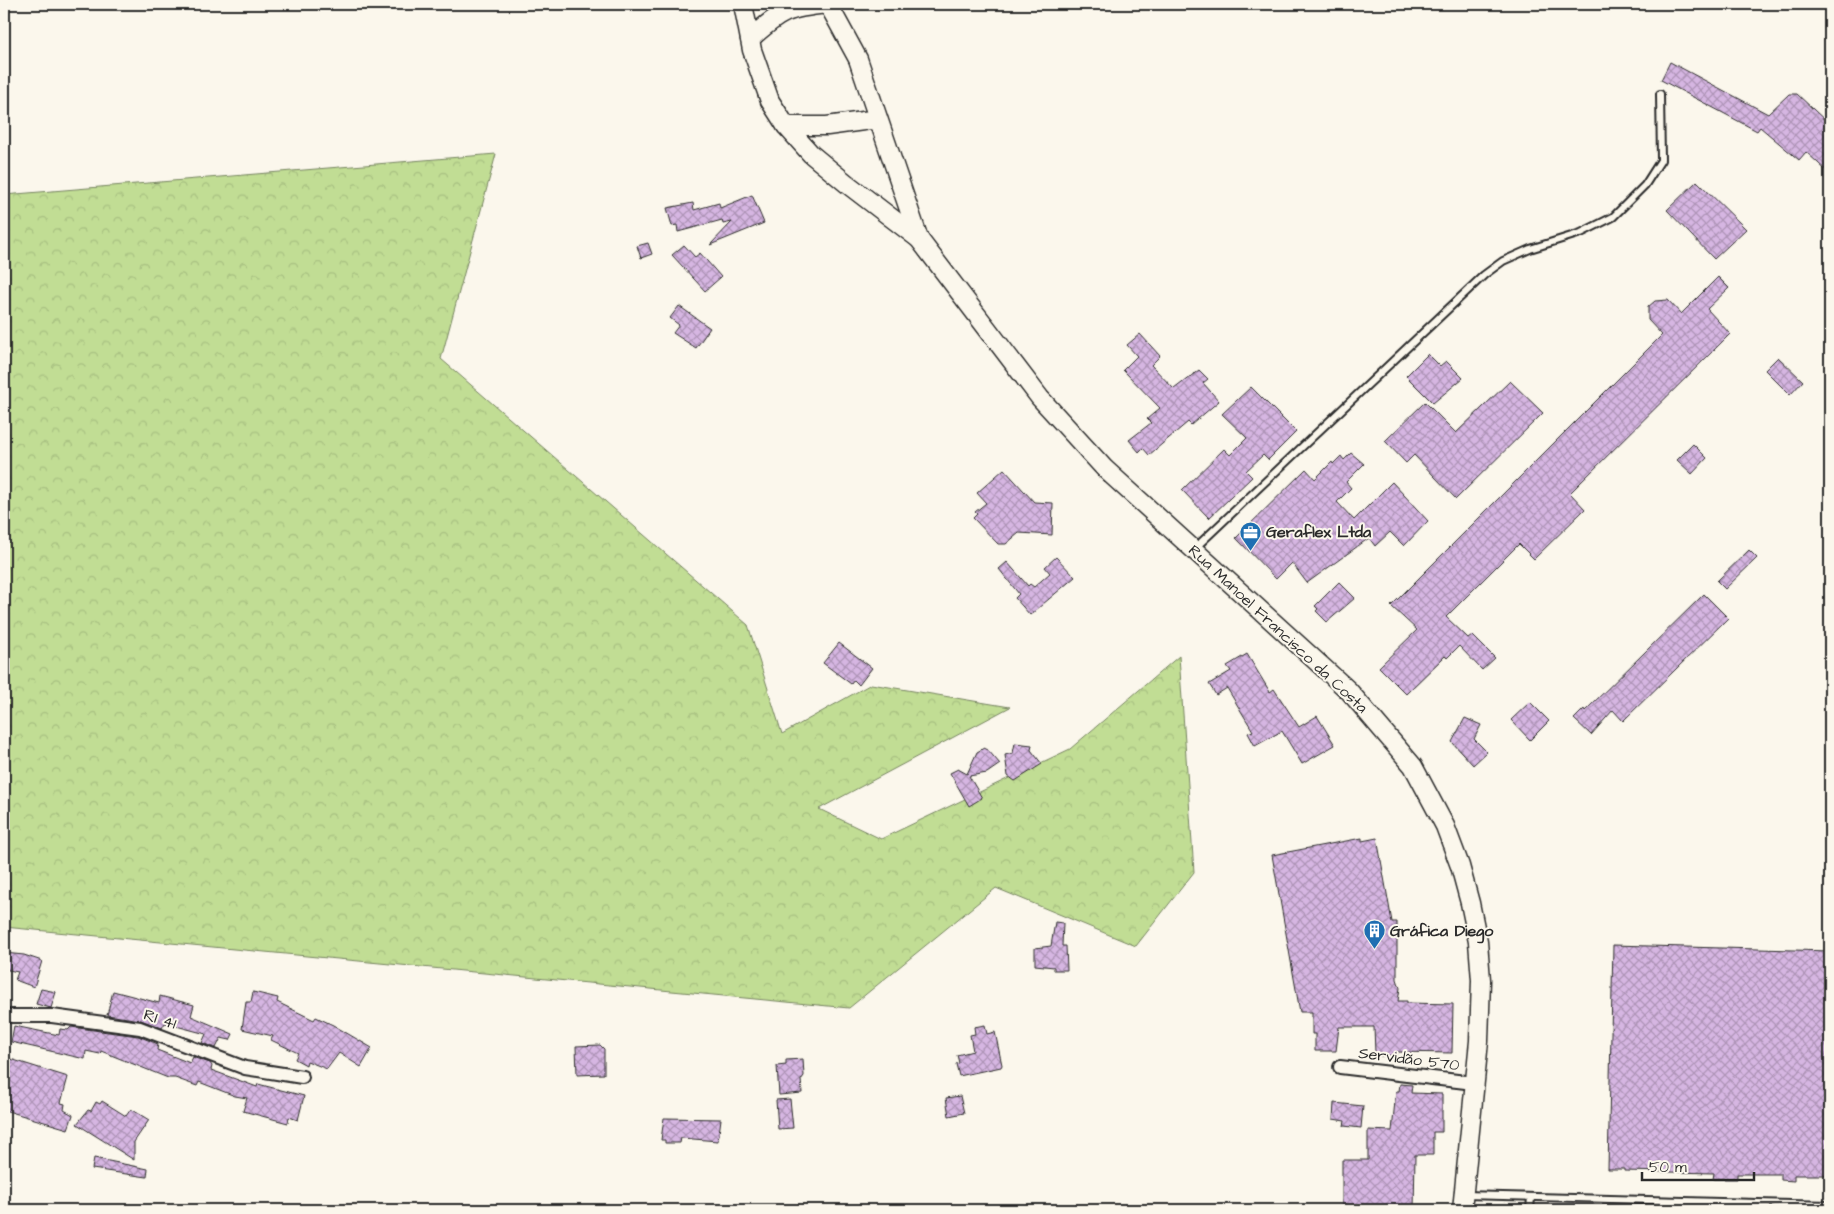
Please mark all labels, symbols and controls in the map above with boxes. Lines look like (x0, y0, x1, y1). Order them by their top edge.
office icon: Geraflex Ltda (1238, 520, 1262, 551)
place label: Geraflex Ltda (1266, 521, 1372, 543)
street label: Rua Manoel Francisco da Costa (1184, 540, 1372, 718)
building icon: Gráfica Diego (1362, 919, 1386, 950)
place label: Gráfica Diego (1390, 920, 1494, 944)
street label: RI 41 (141, 1003, 179, 1035)
street label: Servidão 570 (1357, 1042, 1461, 1076)
scale bar (1642, 1149, 1754, 1181)
text: 50 m (1649, 1157, 1687, 1178)

